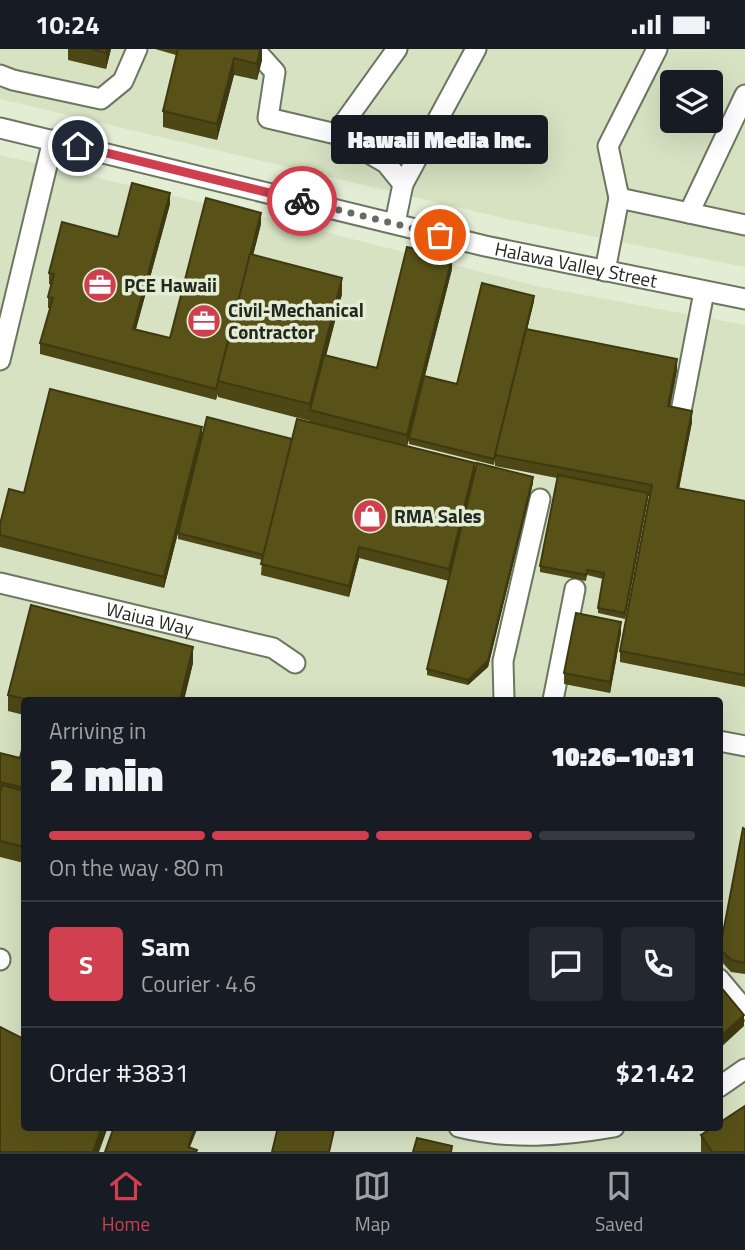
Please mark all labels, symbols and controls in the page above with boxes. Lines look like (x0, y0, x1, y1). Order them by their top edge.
text: 10:24 (35, 5, 100, 44)
map controls (660, 70, 723, 133)
button: layers (660, 70, 723, 133)
pin (48, 116, 108, 176)
callout: Hawaii Media Inc. (332, 116, 548, 165)
text: Hawaii Media Inc. (348, 122, 531, 157)
icon: home (59, 127, 97, 165)
courier (267, 166, 337, 236)
icon: bike (283, 182, 321, 220)
pin (410, 205, 470, 265)
icon: bag (421, 216, 459, 254)
street label: Halawa Valley Street (492, 233, 660, 295)
office icon: PCE Hawaii (81, 266, 119, 304)
place label: PCE Hawaii (124, 270, 217, 299)
place label: Civil-Mechanical Contractor (228, 295, 364, 346)
office icon: Civil-Mechanical Contractor (185, 302, 223, 340)
shop icon: RMA Sales (351, 497, 389, 535)
place label: RMA Sales (394, 501, 482, 530)
street label: Waiua Way (103, 594, 197, 643)
text: Arriving in (49, 713, 146, 748)
text: 10:26–10:31 (551, 737, 695, 776)
text: 2 min (49, 739, 163, 809)
text: On the way · 80 m (49, 850, 224, 885)
text: Sam (141, 927, 190, 966)
button: chat (529, 927, 603, 1001)
button: phone (621, 927, 695, 1001)
text: S (79, 945, 93, 984)
text: Courier · 4.6 (141, 966, 256, 1001)
text: Order #3831 (49, 1053, 189, 1092)
text: $21.42 (616, 1053, 695, 1092)
tab: Home (102, 1167, 150, 1238)
tab: Map (353, 1167, 391, 1238)
tab: Saved (595, 1167, 643, 1238)

